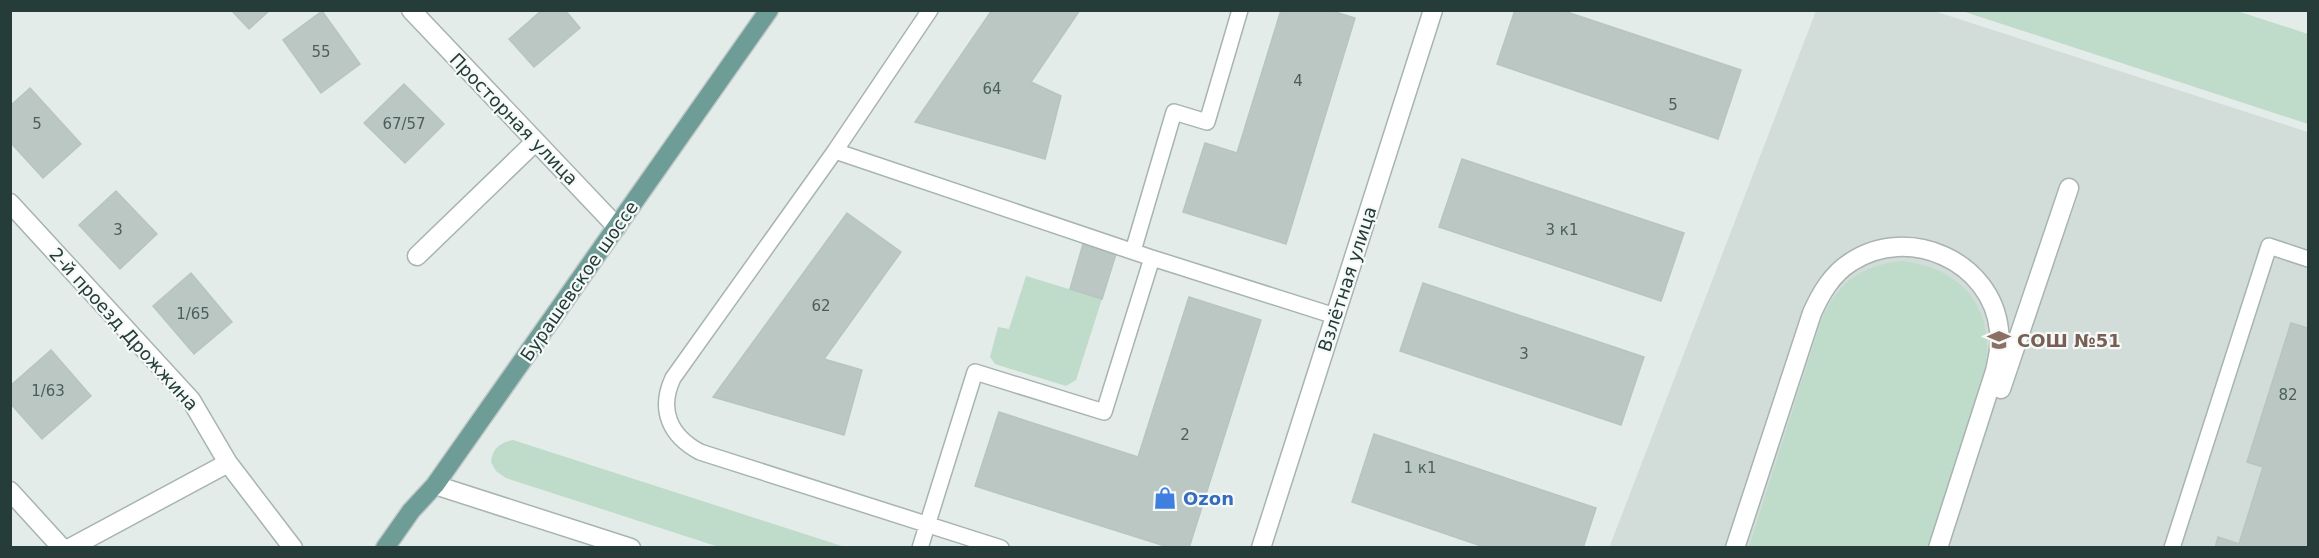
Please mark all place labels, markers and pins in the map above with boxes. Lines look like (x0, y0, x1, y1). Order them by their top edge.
school or university icon: СОШ №51 (1986, 327, 2012, 353)
place label: СОШ №51 (2017, 330, 2121, 351)
shop icon: Ozon (1152, 485, 1178, 511)
place label: Ozon (1183, 488, 1234, 509)

